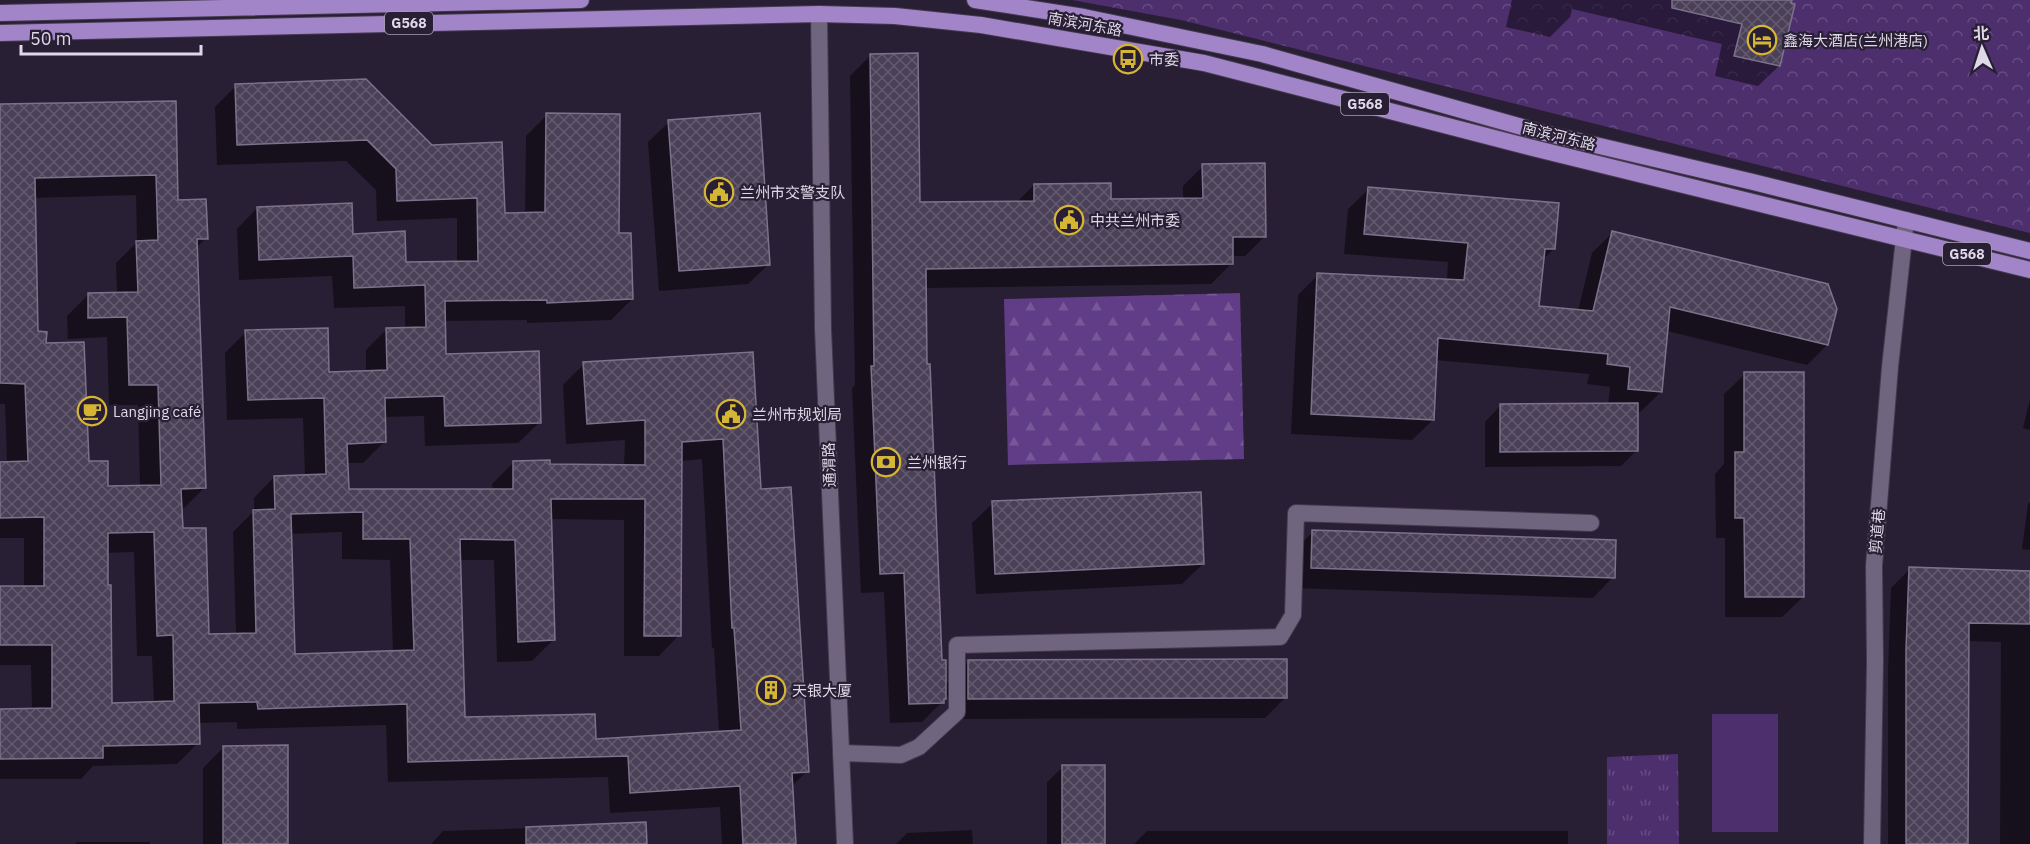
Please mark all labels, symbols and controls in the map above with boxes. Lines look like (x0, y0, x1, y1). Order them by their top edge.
street label: 南滨河东路 (1046, 8, 1124, 40)
road number: G568 (385, 12, 433, 34)
scale bar (21, 18, 201, 56)
north arrow (1952, 18, 2012, 78)
text: 北 (1973, 23, 1990, 43)
hotel icon: 鑫海大酒店(兰州港店) (1746, 24, 1778, 56)
text: 50 m (30, 27, 72, 50)
place label: 鑫海大酒店(兰州港店) (1783, 31, 1928, 50)
bus stop icon: 市委 (1112, 43, 1144, 75)
place label: 市委 (1149, 50, 1179, 69)
road number: G568 (1341, 93, 1389, 115)
street label: 南滨河东路 (1520, 118, 1598, 154)
public building icon: 兰州市交警支队 (703, 176, 735, 208)
place label: 兰州市交警支队 (740, 183, 845, 202)
public building icon: 中共兰州市委 (1053, 204, 1085, 236)
place label: 中共兰州市委 (1090, 211, 1180, 230)
road number: G568 (1943, 243, 1991, 265)
cafe icon: Langjing café (76, 395, 108, 427)
public building icon: 兰州市规划局 (715, 398, 747, 430)
place label: Langjing café (113, 402, 201, 421)
place label: 兰州市规划局 (752, 405, 842, 424)
street label: 通渭路 (819, 442, 839, 488)
bank icon: 兰州银行 (870, 446, 902, 478)
place label: 兰州银行 (907, 453, 967, 472)
street label: 剪道巷 (1866, 508, 1888, 554)
building icon: 天银大厦 (755, 674, 787, 706)
place label: 天银大厦 (792, 681, 852, 700)

